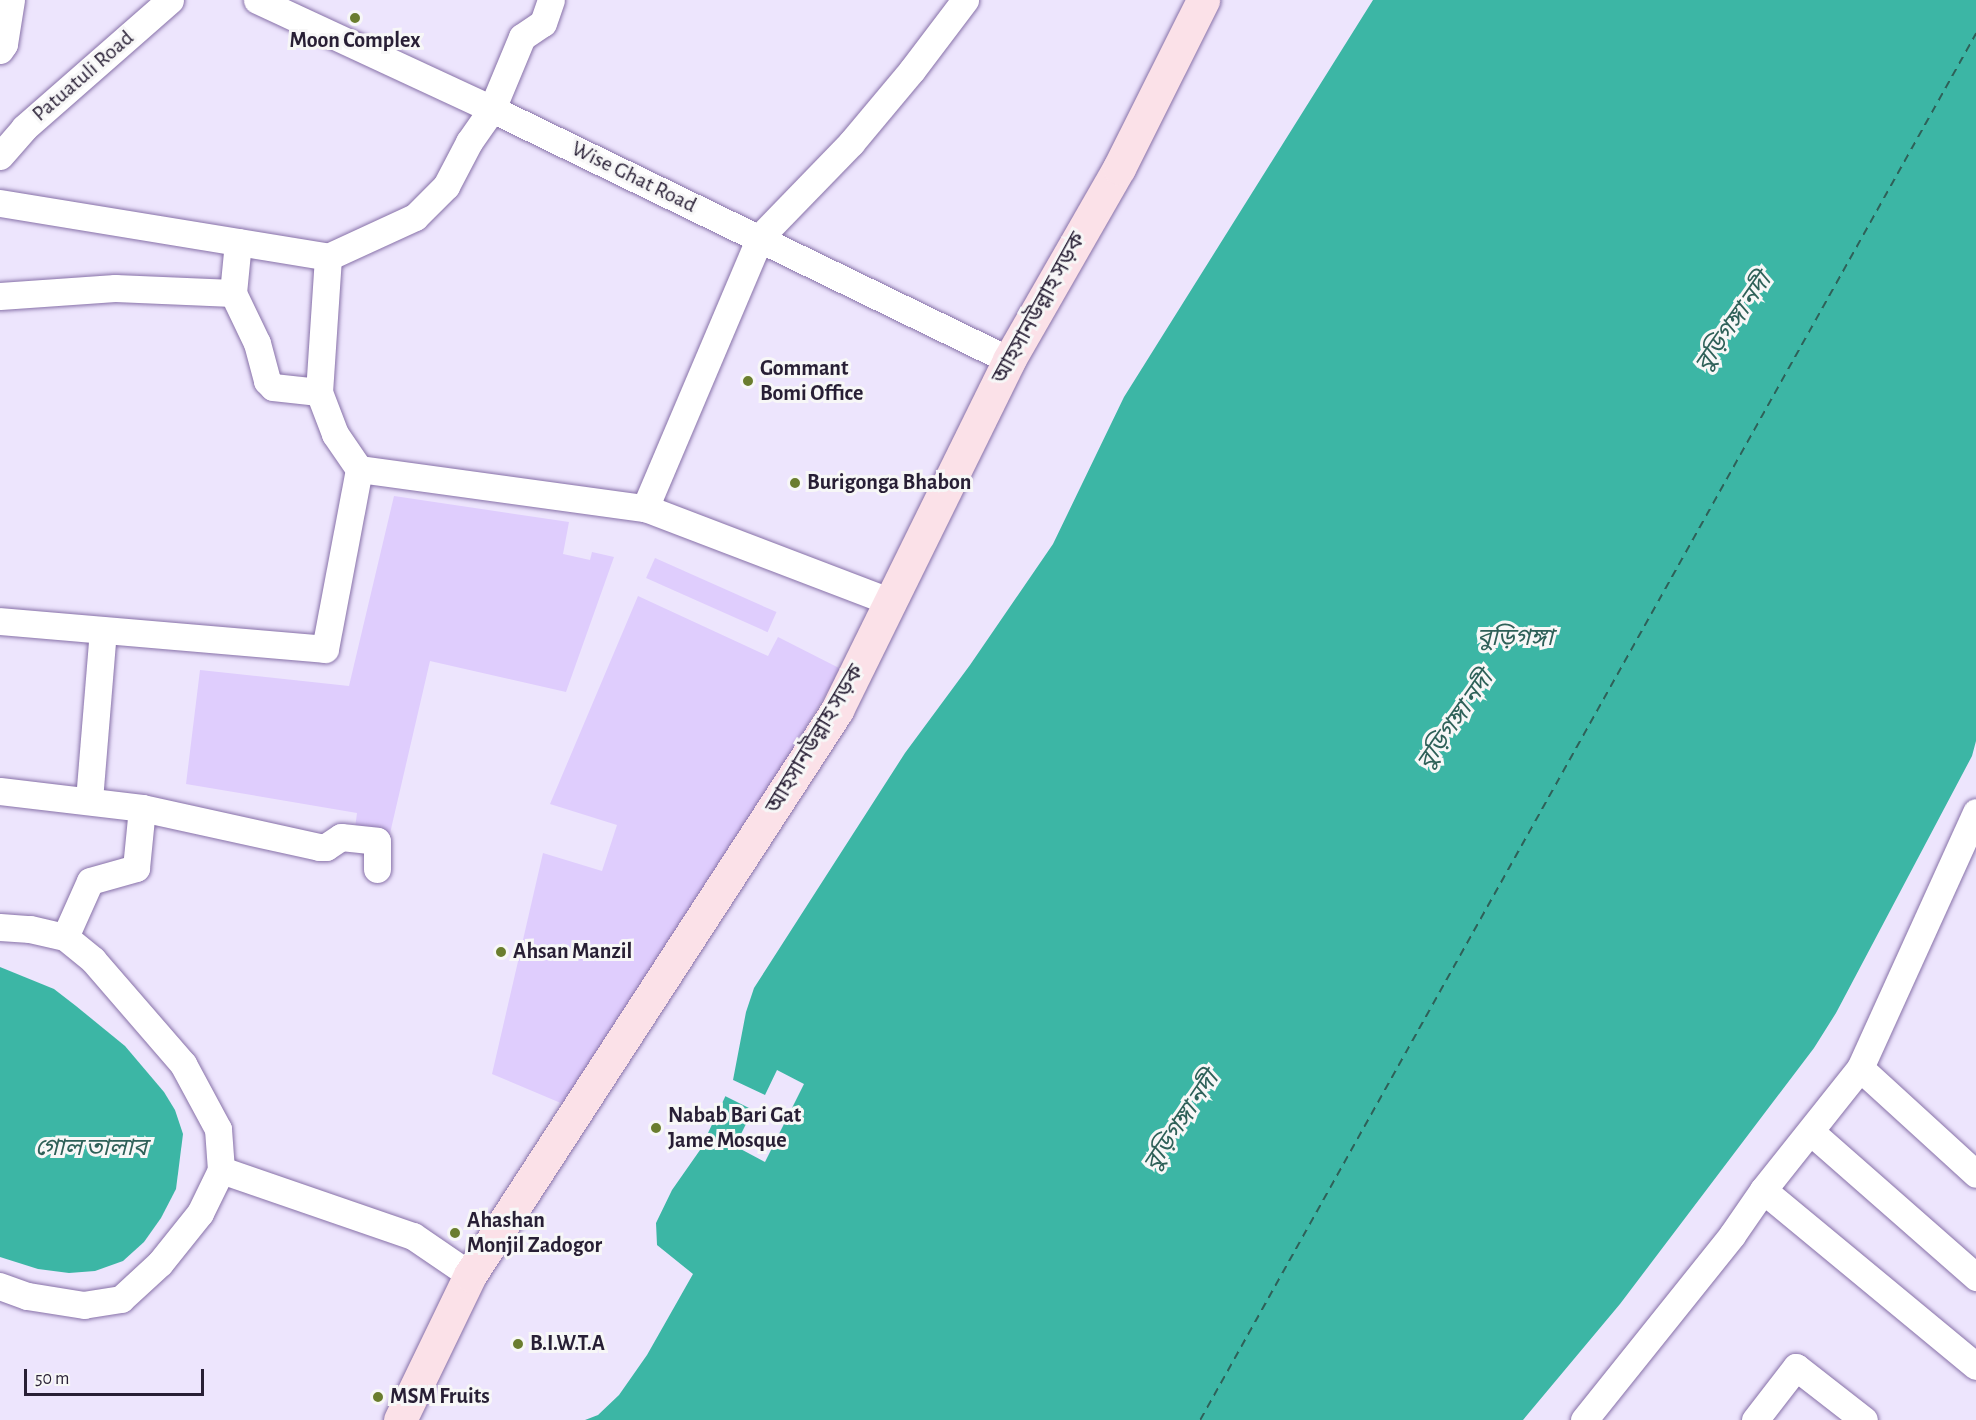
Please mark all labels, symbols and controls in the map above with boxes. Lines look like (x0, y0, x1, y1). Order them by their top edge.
marker: Moon Complex (348, 11, 362, 25)
street label: Patuatuli Road (27, 25, 139, 127)
place label: Moon Complex (290, 28, 420, 54)
street label: Wise Ghat Road (567, 135, 701, 219)
street label: আহসানউল্লাহ সড়ক (987, 228, 1091, 388)
water label: বুড়িগঙ্গা নদী (1690, 268, 1778, 378)
place label: Gommant Bomi Office (760, 355, 863, 406)
marker: Gommant Bomi Office (741, 374, 755, 388)
place label: Burigonga Bhabon (807, 470, 971, 496)
marker: Burigonga Bhabon (788, 476, 802, 490)
water label: বুড়িগঙ্গা (1477, 625, 1553, 653)
street label: আহসানউল্লাহ সড়ক (760, 660, 870, 818)
water label: বুড়িগঙ্গা নদী (1412, 666, 1500, 776)
place label: Ahsan Manzil (513, 939, 632, 965)
marker: Ahsan Manzil (494, 945, 508, 959)
water label: বুড়িগঙ্গা নদী (1138, 1067, 1226, 1177)
place label: Nabab Bari Gat Jame Mosque (668, 1102, 801, 1154)
marker: Nabab Bari Gat Jame Mosque (649, 1121, 663, 1135)
water label: গোল তালাব (35, 1135, 147, 1163)
place label: Ahashan Monjil Zadogor (467, 1207, 602, 1258)
marker: Ahashan Monjil Zadogor (448, 1226, 462, 1240)
place label: B.I.W.T.A (530, 1331, 605, 1357)
marker: B.I.W.T.A (511, 1337, 525, 1351)
scale bar (27, 1357, 207, 1395)
text: 50 m (35, 1370, 69, 1388)
place label: MSM Fruits (390, 1384, 490, 1410)
marker: MSM Fruits (371, 1390, 385, 1404)

